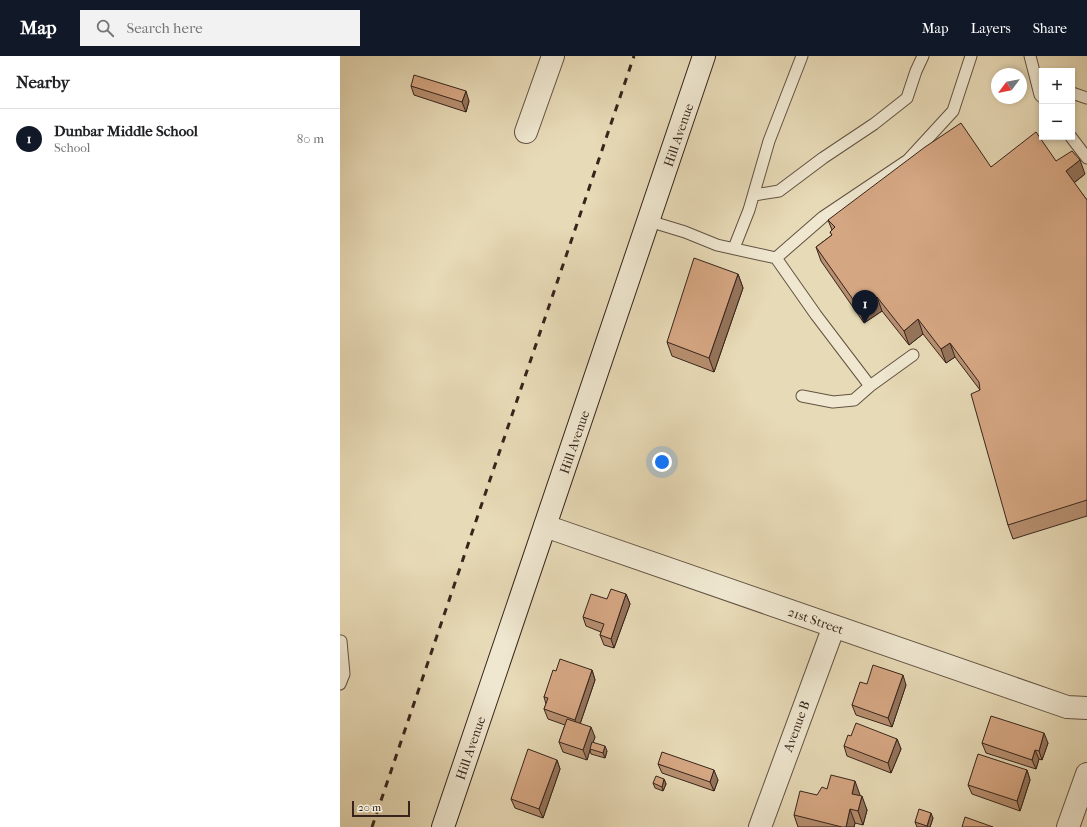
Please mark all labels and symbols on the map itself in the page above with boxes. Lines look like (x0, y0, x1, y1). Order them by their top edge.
north arrow (991, 68, 1027, 104)
street label: Hill Avenue (661, 101, 697, 169)
pin: 1 (852, 290, 878, 323)
street label: Hill Avenue (557, 408, 593, 476)
your location (652, 452, 672, 472)
street label: 21st Street (786, 604, 846, 637)
street label: Avenue B (780, 699, 813, 755)
street label: Hill Avenue (453, 714, 489, 782)
scale bar (352, 799, 410, 818)

